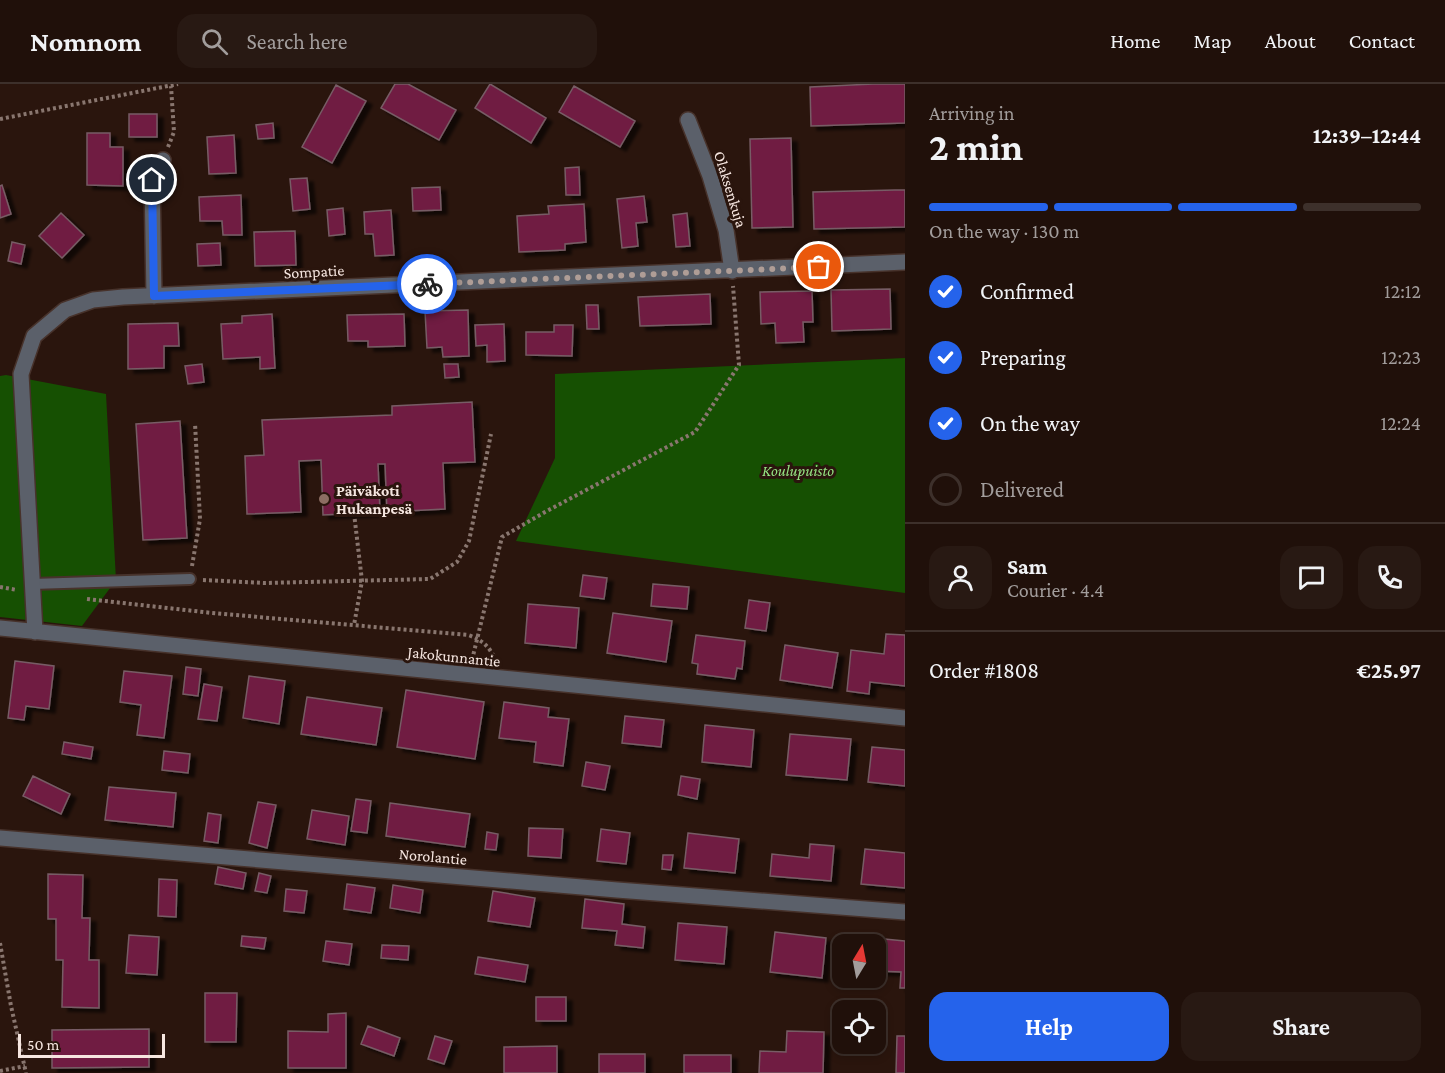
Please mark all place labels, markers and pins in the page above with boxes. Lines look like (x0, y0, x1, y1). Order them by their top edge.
pin (126, 154, 177, 205)
pin (793, 241, 844, 292)
place label: Päiväkoti Hukanpesä (336, 482, 412, 517)
marker: Päiväkoti Hukanpesä (317, 492, 331, 506)

